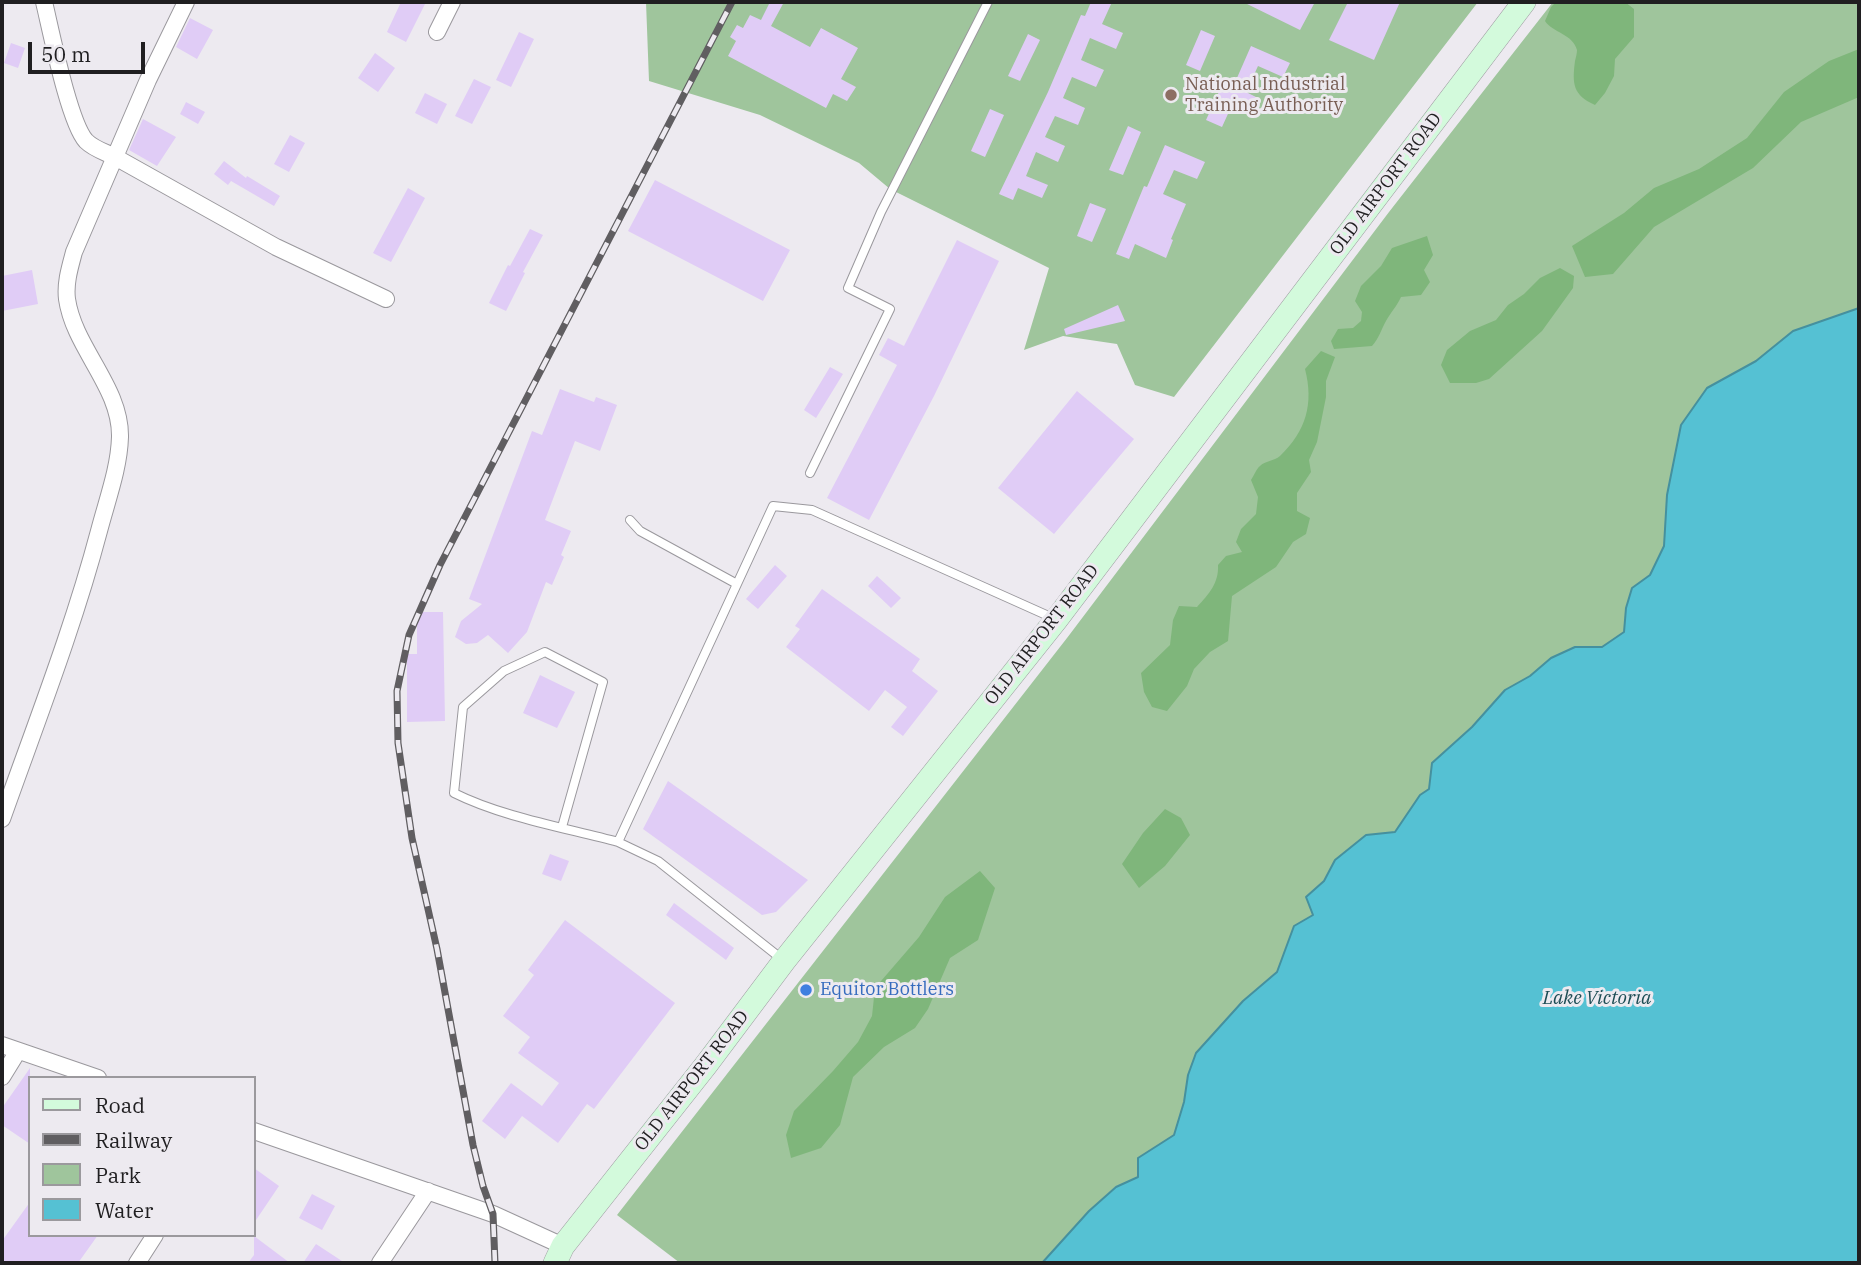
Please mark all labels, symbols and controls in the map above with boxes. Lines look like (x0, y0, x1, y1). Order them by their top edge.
scale bar (32, 28, 149, 72)
text: 50 m (41, 40, 91, 68)
place label: National Industrial Training Authority (1185, 74, 1345, 116)
marker: National Industrial Training Authority (1163, 87, 1179, 103)
street label: OLD AIRPORT ROAD (1326, 109, 1446, 259)
street label: OLD AIRPORT ROAD (980, 560, 1104, 710)
place label: Equitor Bottlers (820, 979, 954, 1001)
marker: Equitor Bottlers (798, 982, 814, 998)
water label: Lake Victoria (1543, 988, 1651, 1010)
street label: OLD AIRPORT ROAD (630, 1006, 754, 1156)
legend (28, 1076, 256, 1237)
text: Road (95, 1091, 145, 1119)
text: Railway (95, 1126, 172, 1154)
text: Park (95, 1161, 141, 1189)
text: Water (95, 1196, 153, 1224)

